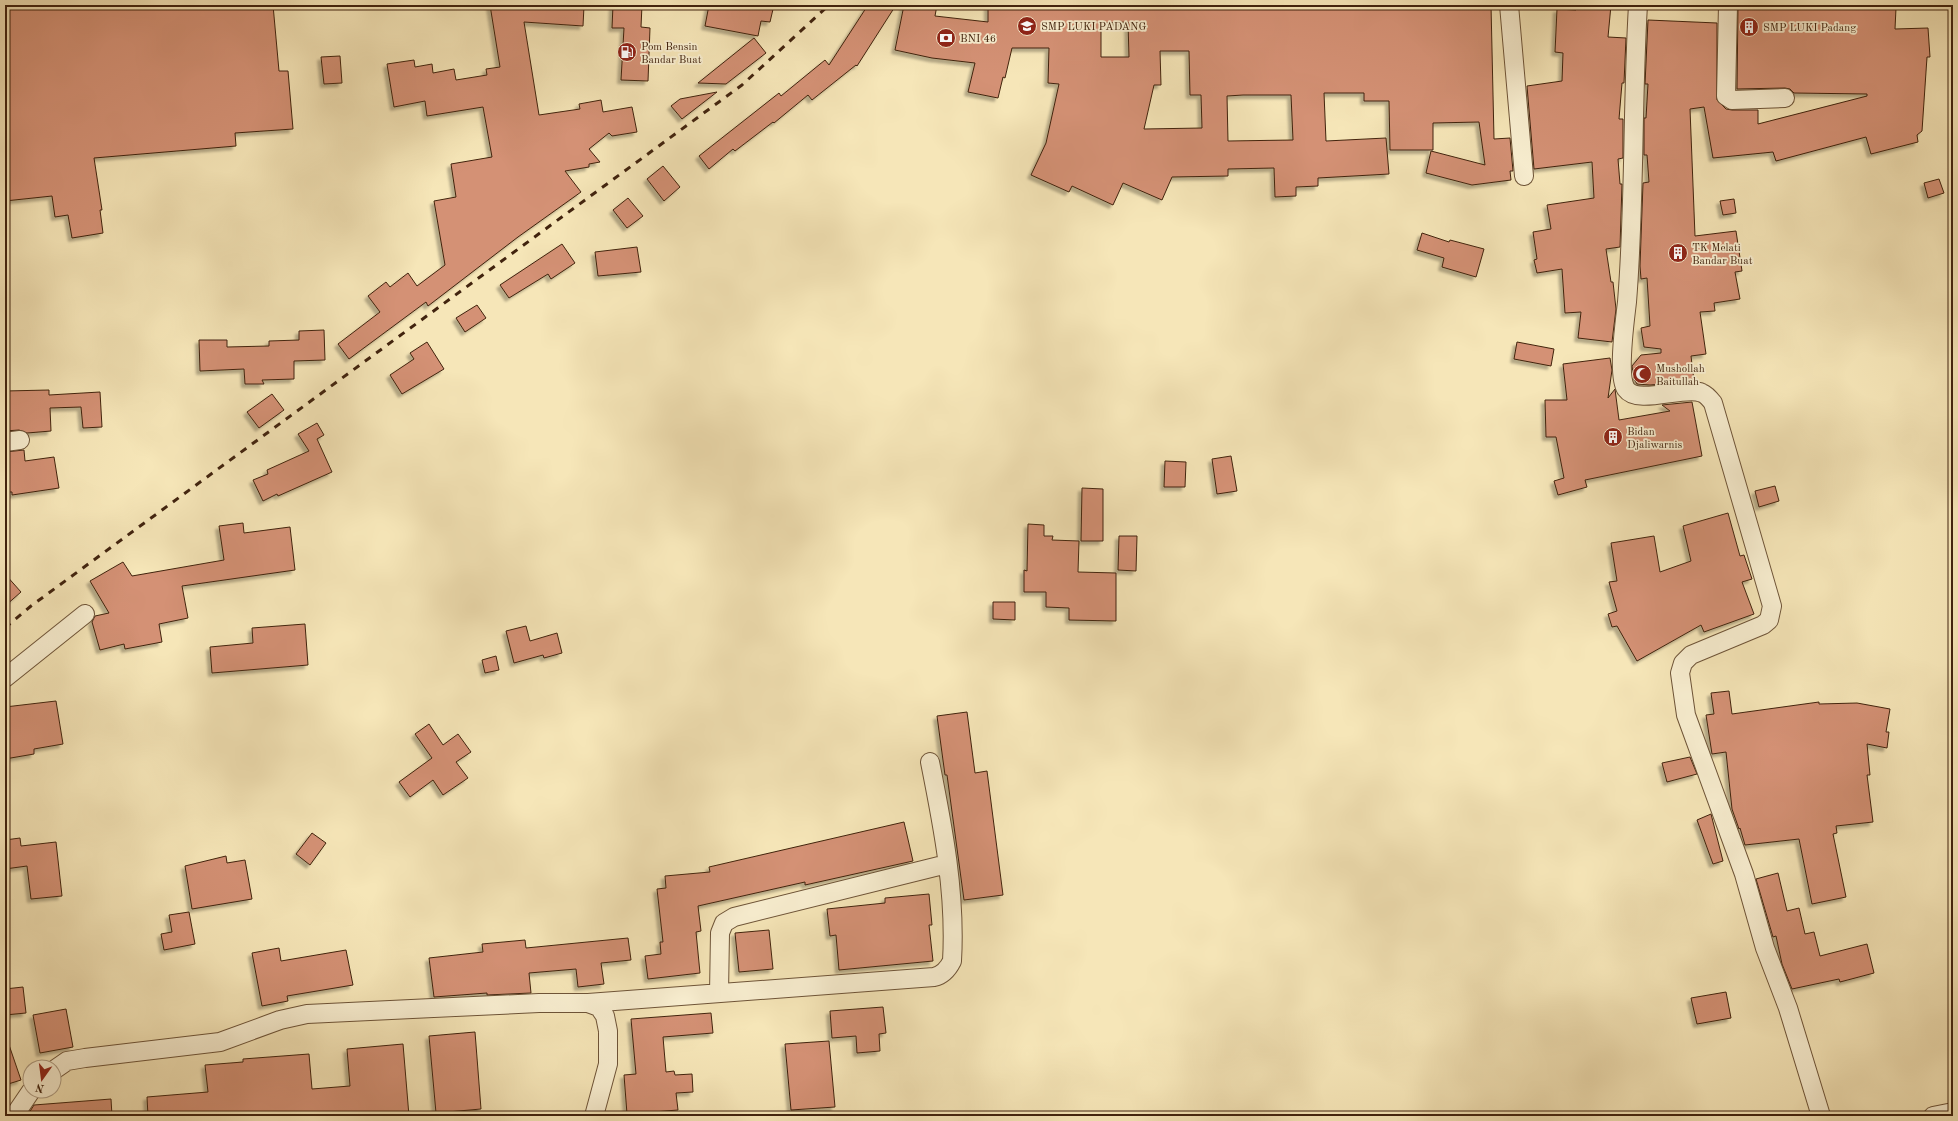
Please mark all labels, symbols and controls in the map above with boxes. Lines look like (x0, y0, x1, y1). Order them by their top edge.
school or university icon: SMP LUKI PADANG (1016, 15, 1038, 37)
building icon: SMP LUKI Padang (1738, 16, 1760, 38)
place label: SMP LUKI PADANG (1041, 22, 1146, 33)
place label: SMP LUKI Padang (1763, 23, 1856, 34)
bank icon: BNI 46 (935, 27, 957, 49)
place label: BNI 46 (960, 34, 996, 45)
fuel station icon: Pom Bensin Bandar Buat (616, 41, 638, 63)
place label: Pom Bensin Bandar Buat (641, 42, 702, 66)
building icon: TK Melati Bandar Buat (1667, 242, 1689, 264)
place label: TK Melati Bandar Buat (1692, 243, 1753, 267)
mosque icon: Mushollah Baitullah (1631, 363, 1653, 385)
place label: Mushollah Baitullah (1656, 364, 1705, 388)
building icon: Bidan Djaliwarnis (1602, 426, 1624, 448)
place label: Bidan Djaliwarnis (1627, 427, 1683, 451)
north arrow (22, 1059, 62, 1099)
text: N (34, 1081, 45, 1094)

